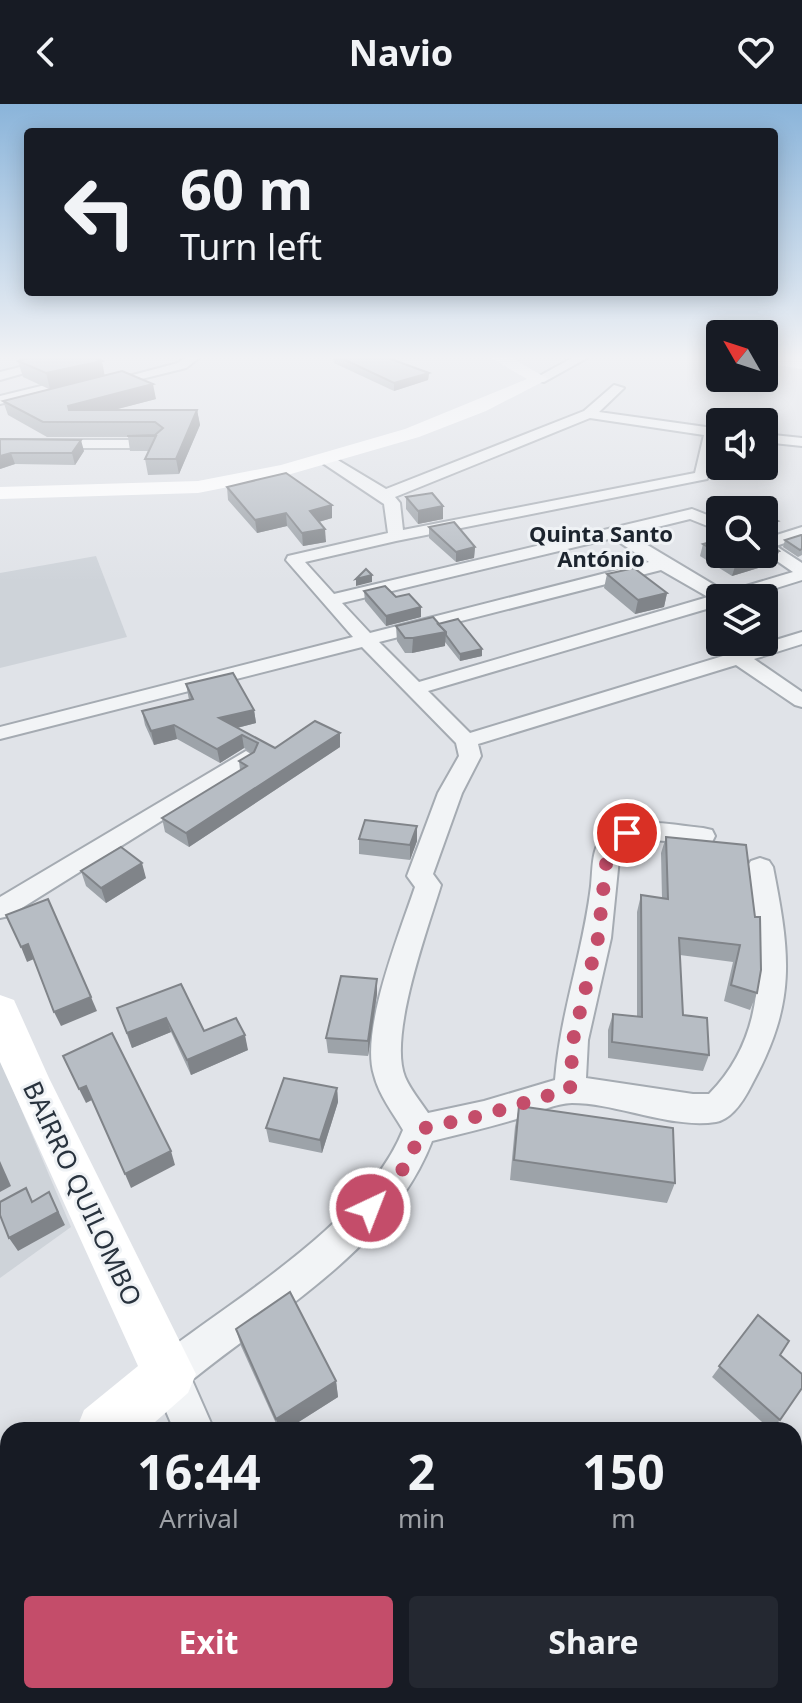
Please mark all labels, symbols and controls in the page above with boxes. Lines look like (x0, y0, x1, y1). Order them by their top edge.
text: Navio (349, 28, 453, 77)
icon: back (24, 30, 68, 74)
icon: heart (734, 30, 778, 74)
text: 60 m (180, 150, 313, 226)
icon: left (48, 160, 152, 264)
text: Turn left (180, 222, 322, 271)
north arrow (706, 320, 778, 392)
map controls (706, 320, 778, 656)
button: sound (706, 408, 778, 480)
button: search (706, 496, 778, 568)
district label: Quinta Santo António (529, 518, 673, 573)
button: layers (706, 584, 778, 656)
pin (593, 799, 661, 867)
icon: arrive (605, 811, 649, 855)
street label: BAIRRO QUILOMBO (15, 1075, 151, 1311)
position arrow (328, 1166, 412, 1250)
text: 16:44 (137, 1439, 261, 1504)
text: 2 (408, 1439, 435, 1504)
text: 150 (582, 1439, 665, 1504)
text: Arrival (159, 1500, 239, 1536)
text: min (398, 1500, 445, 1536)
text: m (611, 1500, 636, 1536)
button: Exit (24, 1596, 393, 1688)
button: Share (409, 1596, 778, 1688)

